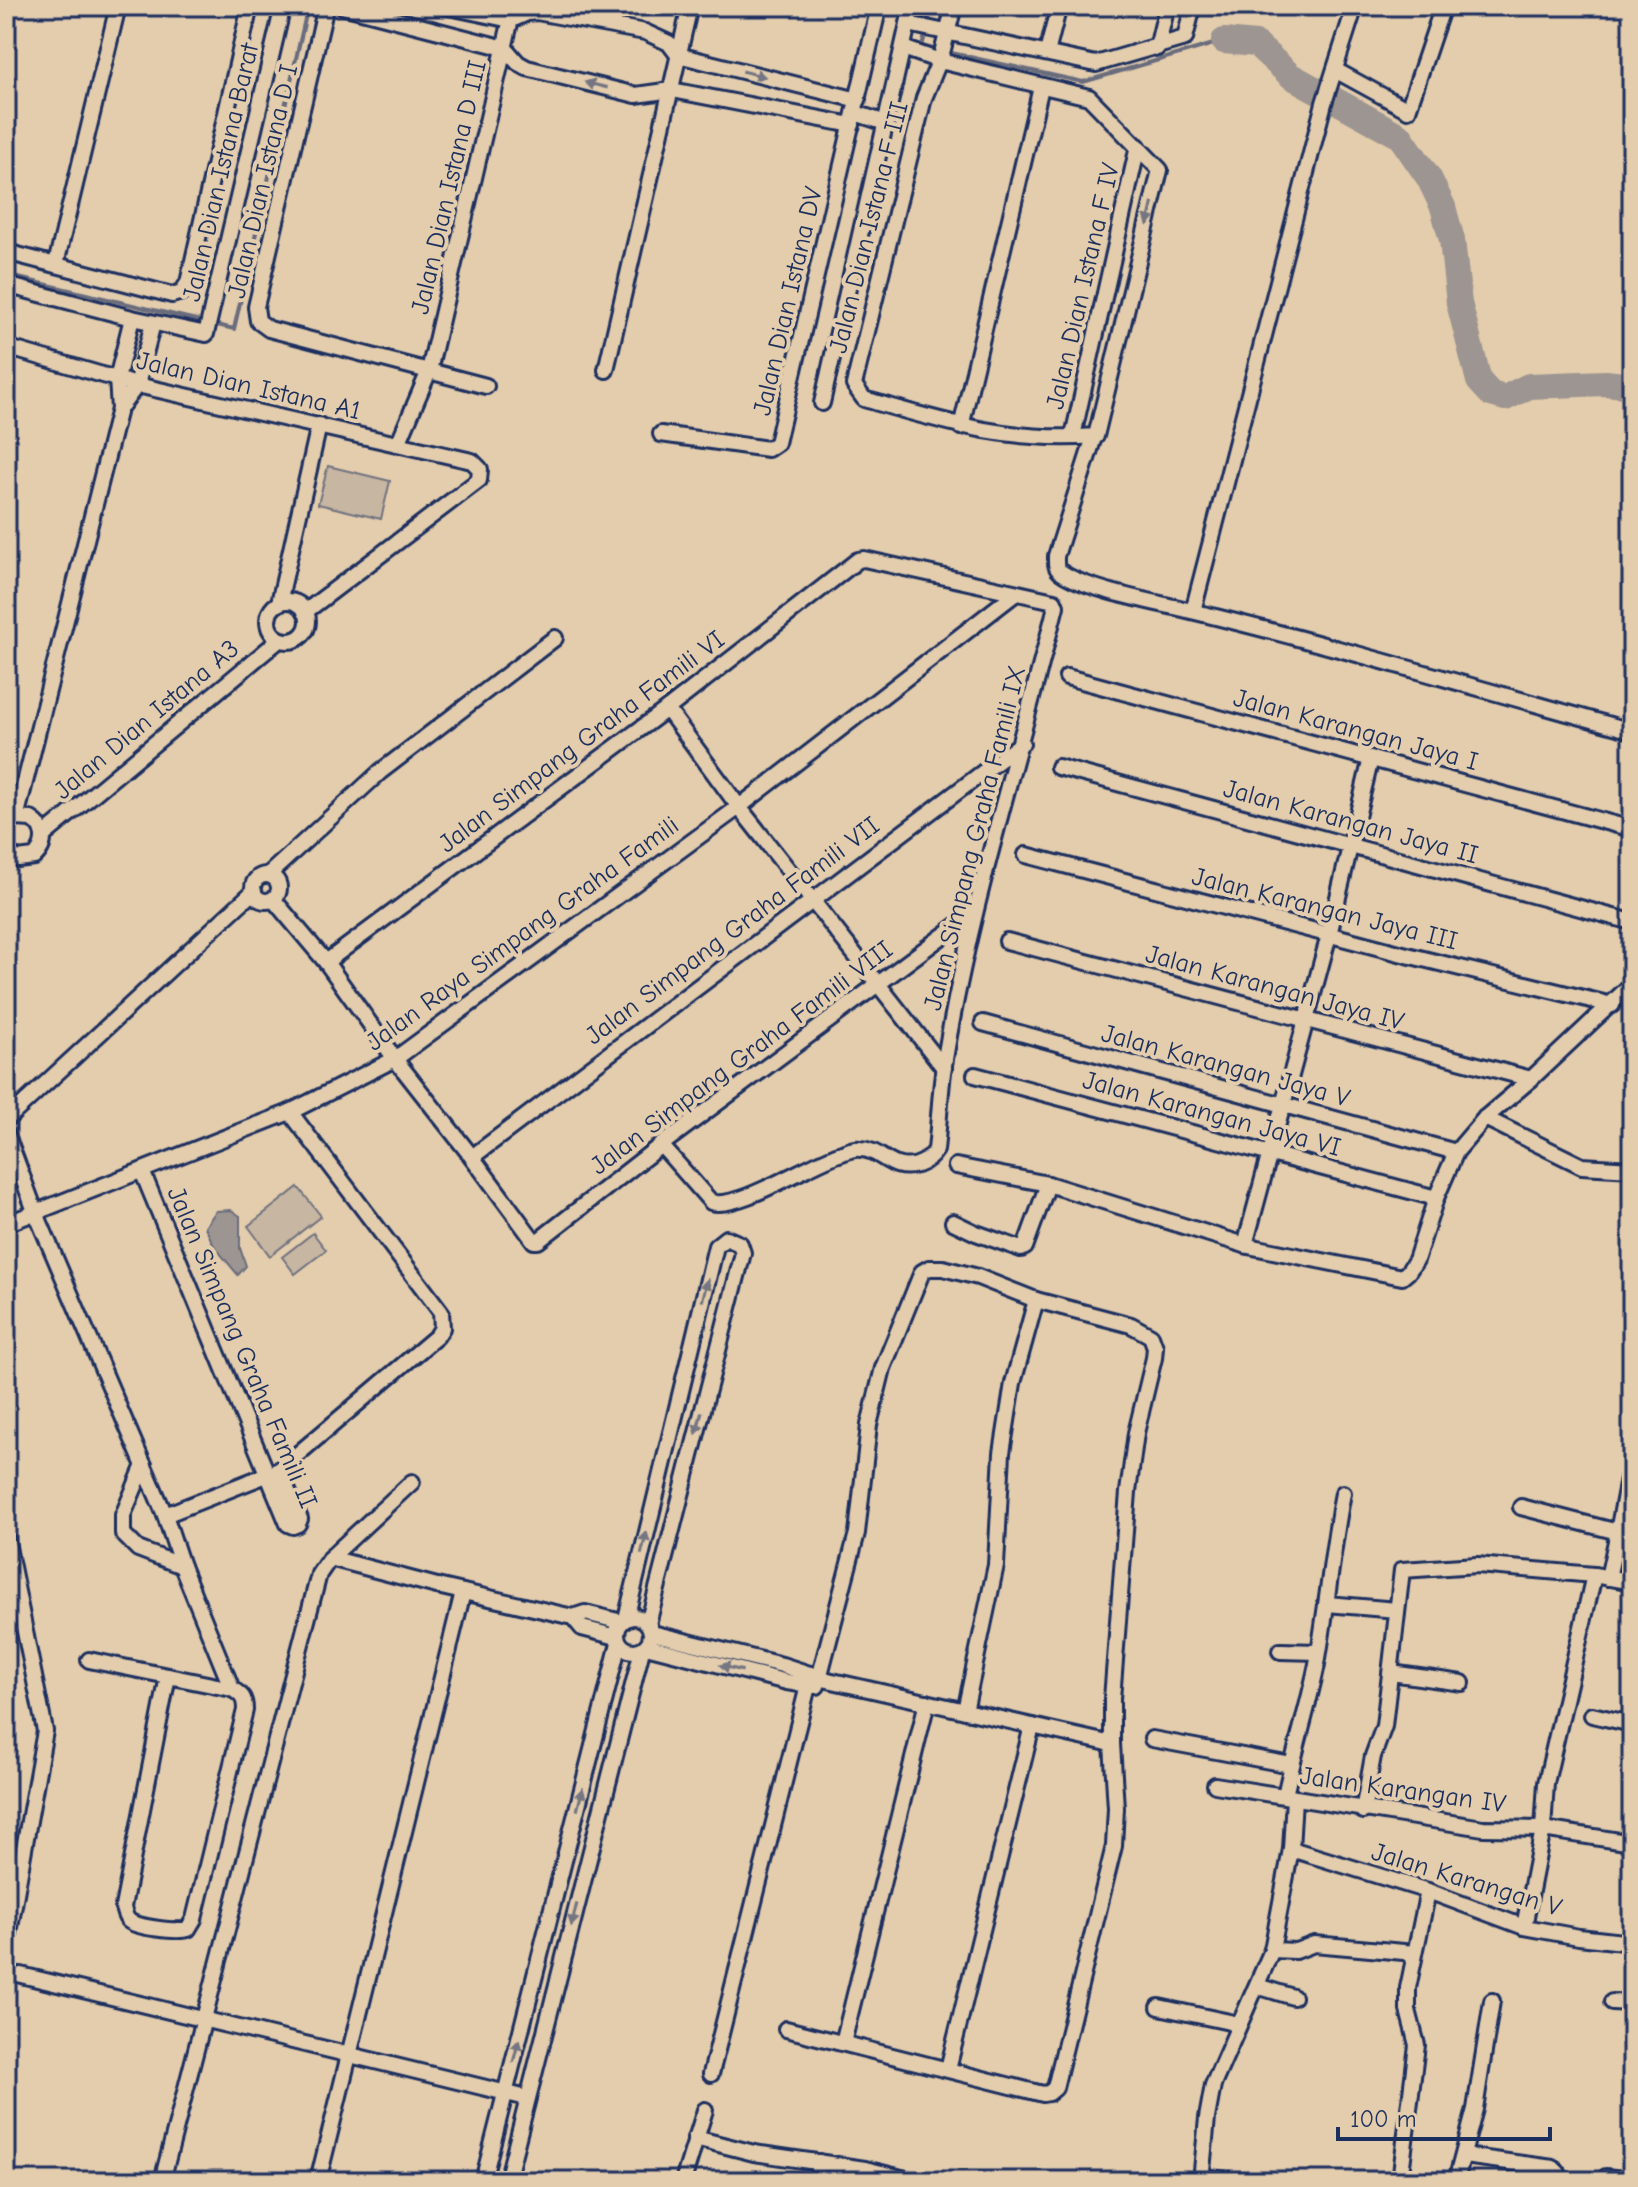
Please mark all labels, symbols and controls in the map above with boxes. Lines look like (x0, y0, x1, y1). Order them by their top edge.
street label: Jalan Dian Istana Barat (177, 39, 266, 304)
street label: Jalan Dian Istana D III (405, 57, 493, 317)
street label: Jalan Dian Istana D I (221, 61, 304, 301)
one-way arrow (741, 68, 766, 80)
one-way arrow (583, 78, 608, 90)
street label: Jalan Dian Istana F III (823, 98, 915, 356)
street label: Jalan Dian Istana F IV (1040, 160, 1126, 412)
street label: Jalan Dian Istana DV (747, 184, 829, 418)
one-way arrow (1143, 202, 1156, 227)
street label: Jalan Dian Istana A1 (134, 346, 364, 426)
street label: Jalan Simpang Graha Famili VI (433, 625, 730, 859)
street label: Jalan Dian Istana A3 (48, 634, 245, 806)
street label: Jalan Simpang Graha Famili IX (918, 663, 1032, 1014)
street label: Jalan Karangan Jaya I (1230, 683, 1481, 777)
street label: Jalan Karangan Jaya II (1220, 774, 1481, 870)
street label: Jalan Raya Simpang Graha Famili (360, 810, 685, 1057)
street label: Jalan Simpang Graha Famili VII (580, 810, 885, 1051)
street label: Jalan Karangan Jaya III (1189, 861, 1461, 956)
street label: Jalan Simpang Graha Famili VIII (585, 934, 899, 1181)
street label: Jalan Karangan Jaya IV (1142, 939, 1407, 1037)
street label: Jalan Karangan Jaya V (1098, 1018, 1353, 1114)
street label: Jalan Karangan Jaya VI (1079, 1065, 1344, 1163)
street label: Jalan Simpang Graha Famili II (161, 1182, 324, 1513)
one-way arrow (699, 1278, 712, 1303)
one-way arrow (693, 1410, 705, 1435)
one-way arrow (638, 1530, 651, 1555)
one-way arrow (718, 1661, 743, 1673)
street label: Jalan Karangan IV (1298, 1761, 1508, 1819)
one-way arrow (574, 1786, 586, 1811)
street label: Jalan Karangan V (1368, 1837, 1565, 1923)
one-way arrow (567, 1902, 579, 1927)
one-way arrow (510, 2038, 522, 2063)
scale bar (1338, 2091, 1550, 2141)
text: 100 m (1350, 2105, 1417, 2133)

